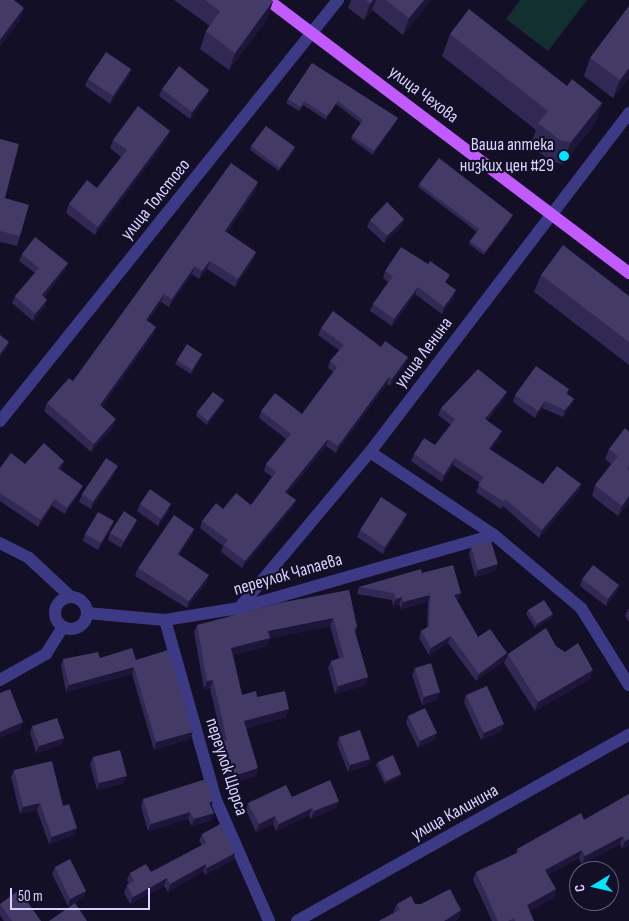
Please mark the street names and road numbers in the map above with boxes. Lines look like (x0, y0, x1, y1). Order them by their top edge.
street label: улица Чехова (384, 62, 462, 128)
street label: улица Толстого (117, 155, 195, 245)
street label: улица Ленина (391, 314, 457, 392)
street label: переулок Чапаева (231, 549, 345, 601)
street label: переулок Щорса (200, 716, 252, 818)
street label: улица Калинина (408, 780, 502, 846)

